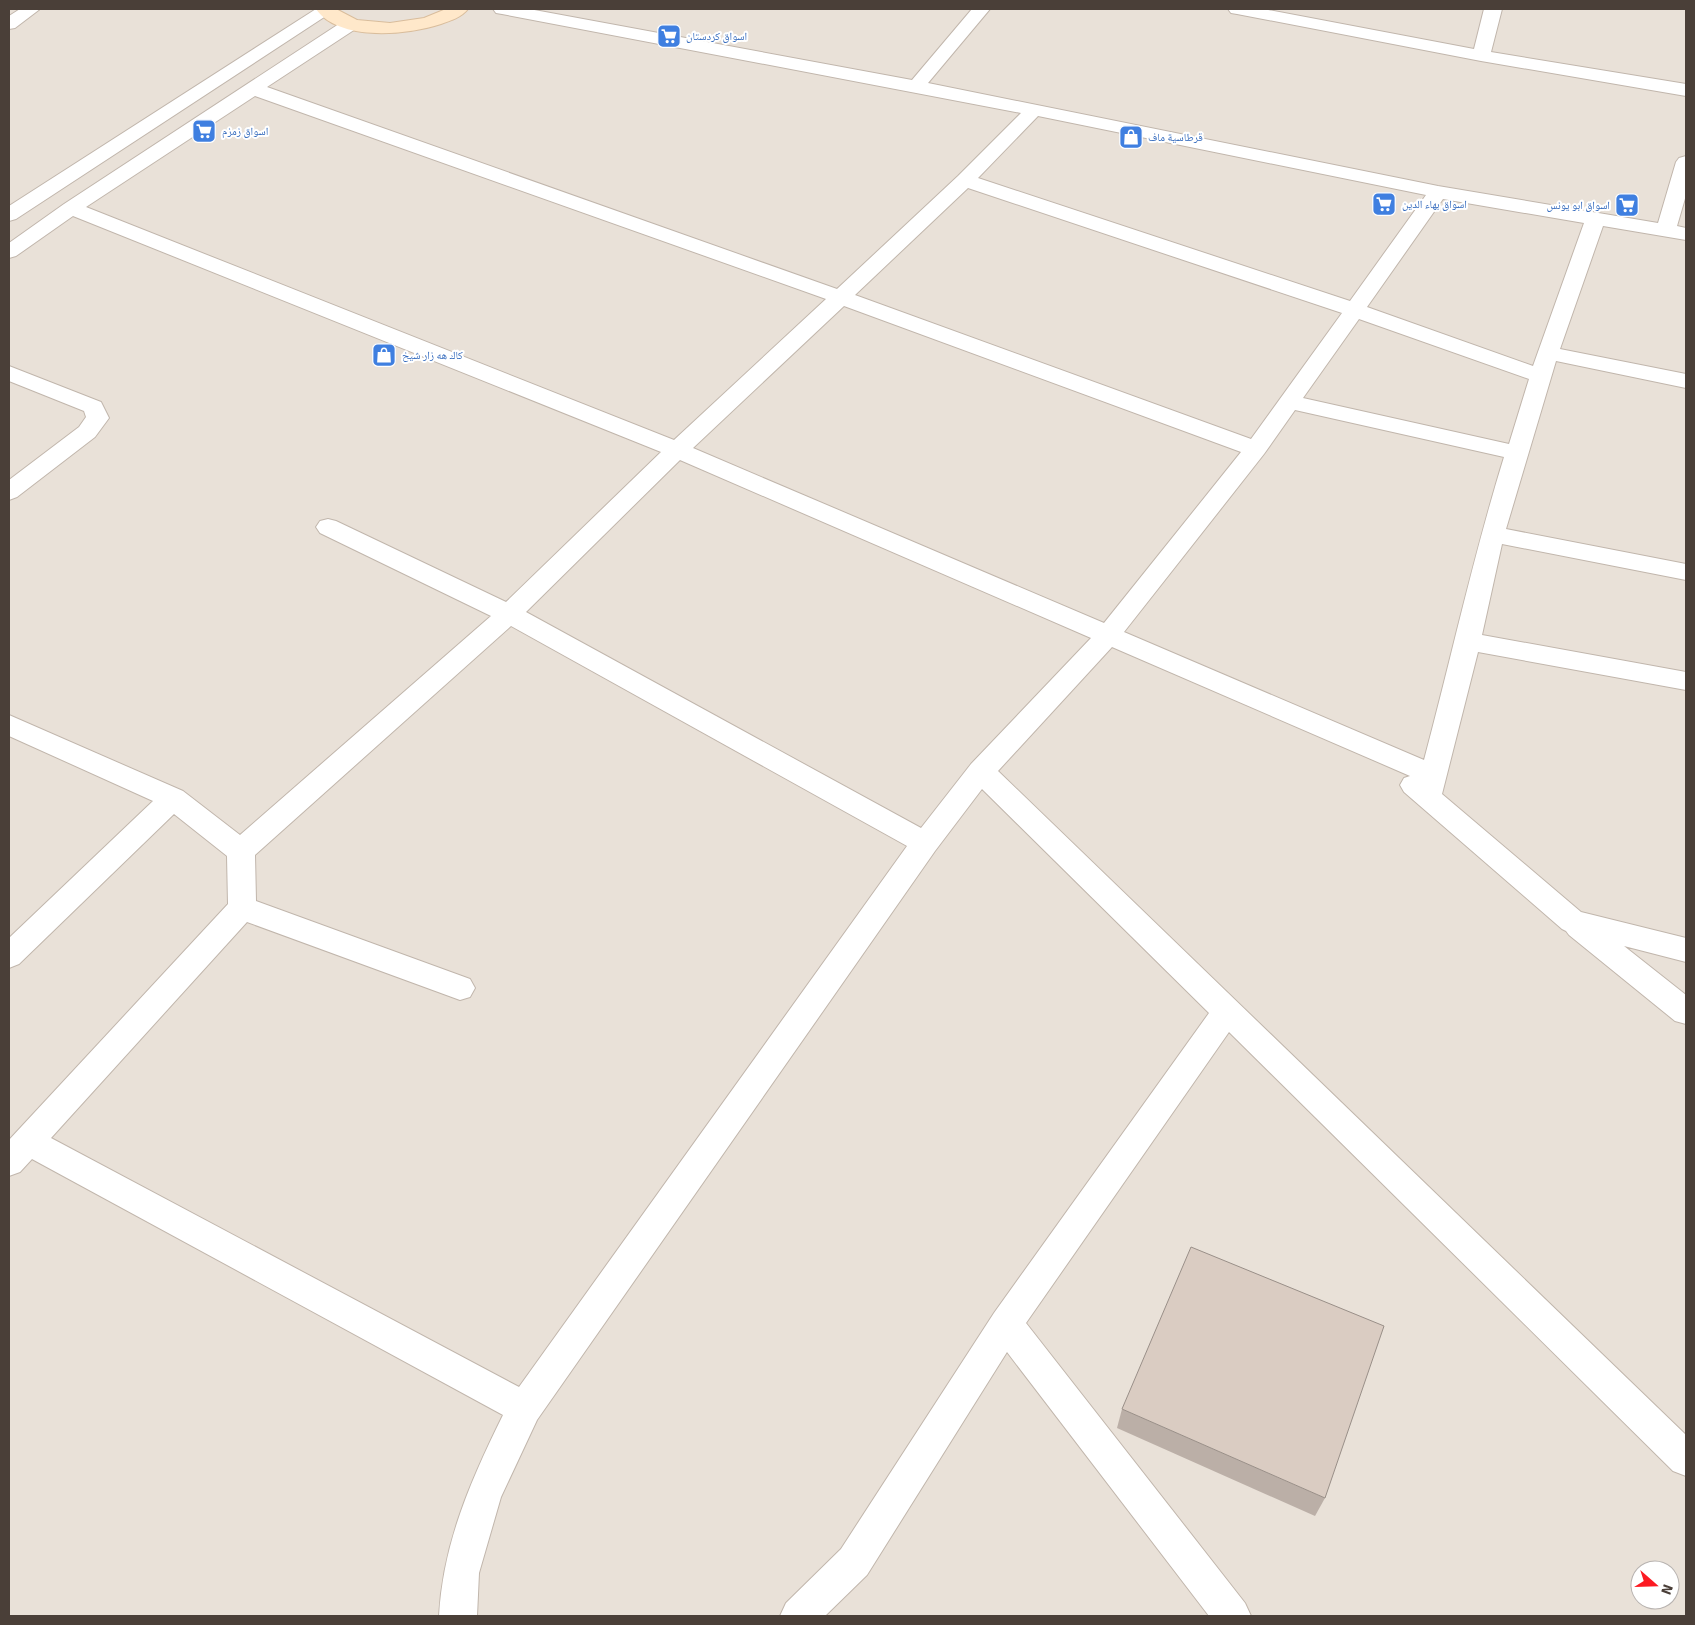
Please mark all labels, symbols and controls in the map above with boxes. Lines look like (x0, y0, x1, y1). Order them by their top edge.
supermarket icon: اسواق كردستان (656, 23, 682, 49)
place label: اسواق كردستان (686, 30, 747, 43)
supermarket icon: اسواق زمزم (191, 118, 217, 144)
shop icon: قرطاسية ماف (1118, 124, 1144, 150)
place label: اسواق زمزم (222, 125, 268, 138)
place label: قرطاسية ماف (1148, 131, 1203, 144)
supermarket icon: اسواق بهاء الدين (1371, 191, 1397, 217)
supermarket icon: اسواق ابو يونس (1614, 192, 1640, 218)
place label: اسواق بهاء الدين (1402, 198, 1467, 211)
place label: اسواق ابو يونس (1546, 199, 1610, 212)
shop icon: كاك هه زار شيخ (371, 342, 397, 368)
place label: كاك هه زار شيخ (402, 349, 463, 362)
north arrow (1630, 1560, 1680, 1610)
text: N (1657, 1582, 1676, 1597)

